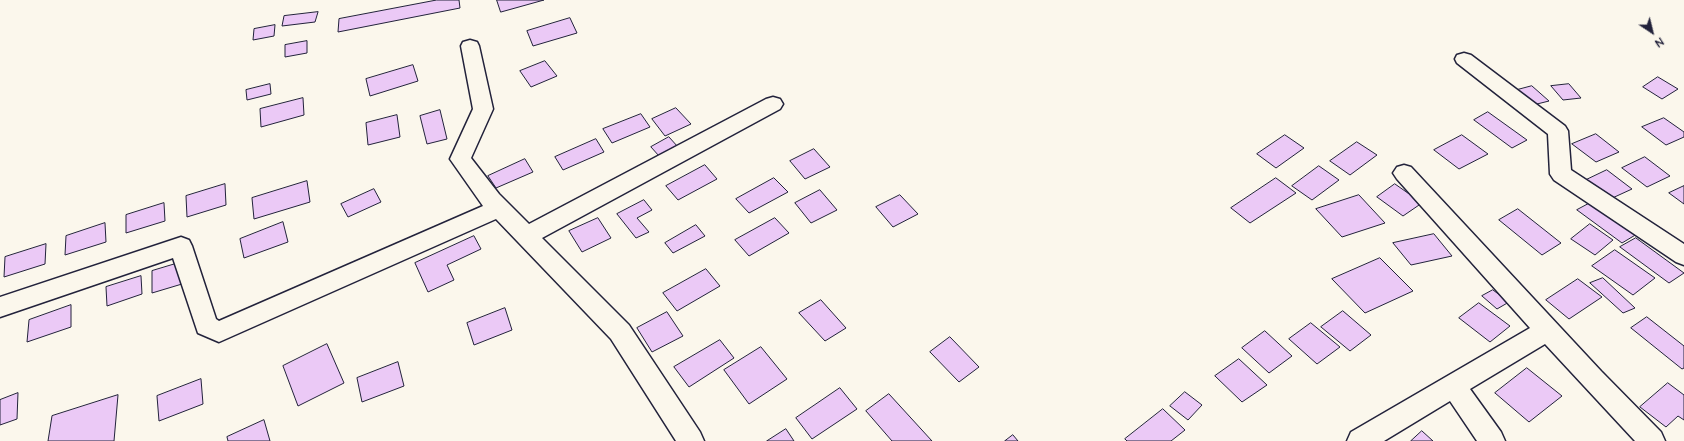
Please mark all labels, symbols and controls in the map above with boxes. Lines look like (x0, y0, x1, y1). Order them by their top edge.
north arrow (1632, 12, 1672, 52)
text: N (1652, 34, 1666, 50)

